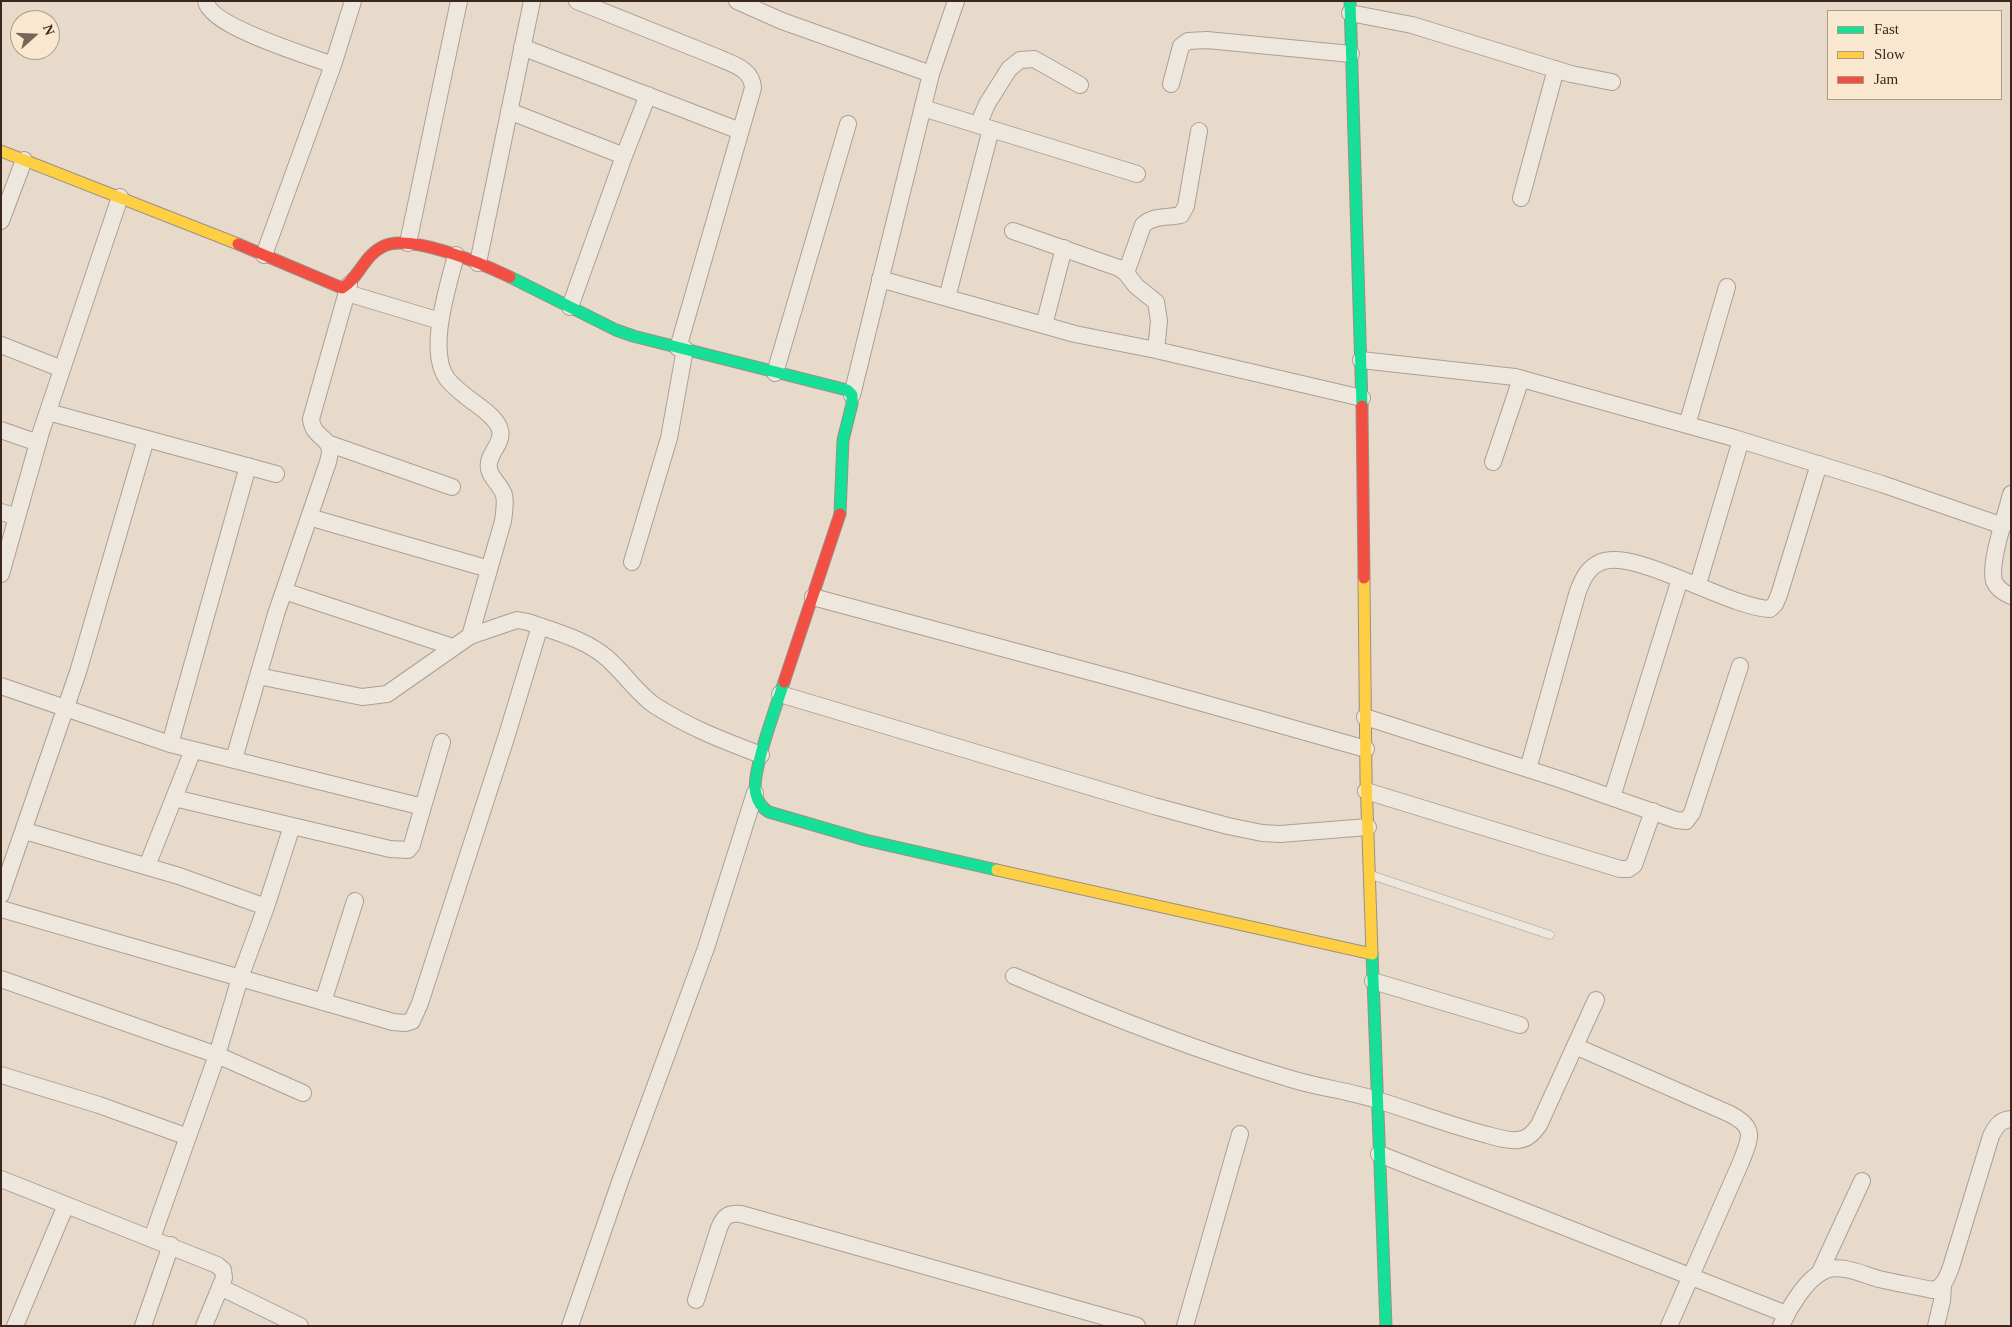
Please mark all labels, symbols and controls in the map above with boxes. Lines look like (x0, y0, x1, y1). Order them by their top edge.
north arrow (10, 10, 60, 60)
legend (1827, 10, 2002, 100)
text: Fast (1874, 21, 1899, 37)
text: N (40, 23, 57, 37)
text: Slow (1874, 46, 1905, 62)
text: Jam (1874, 71, 1898, 87)

